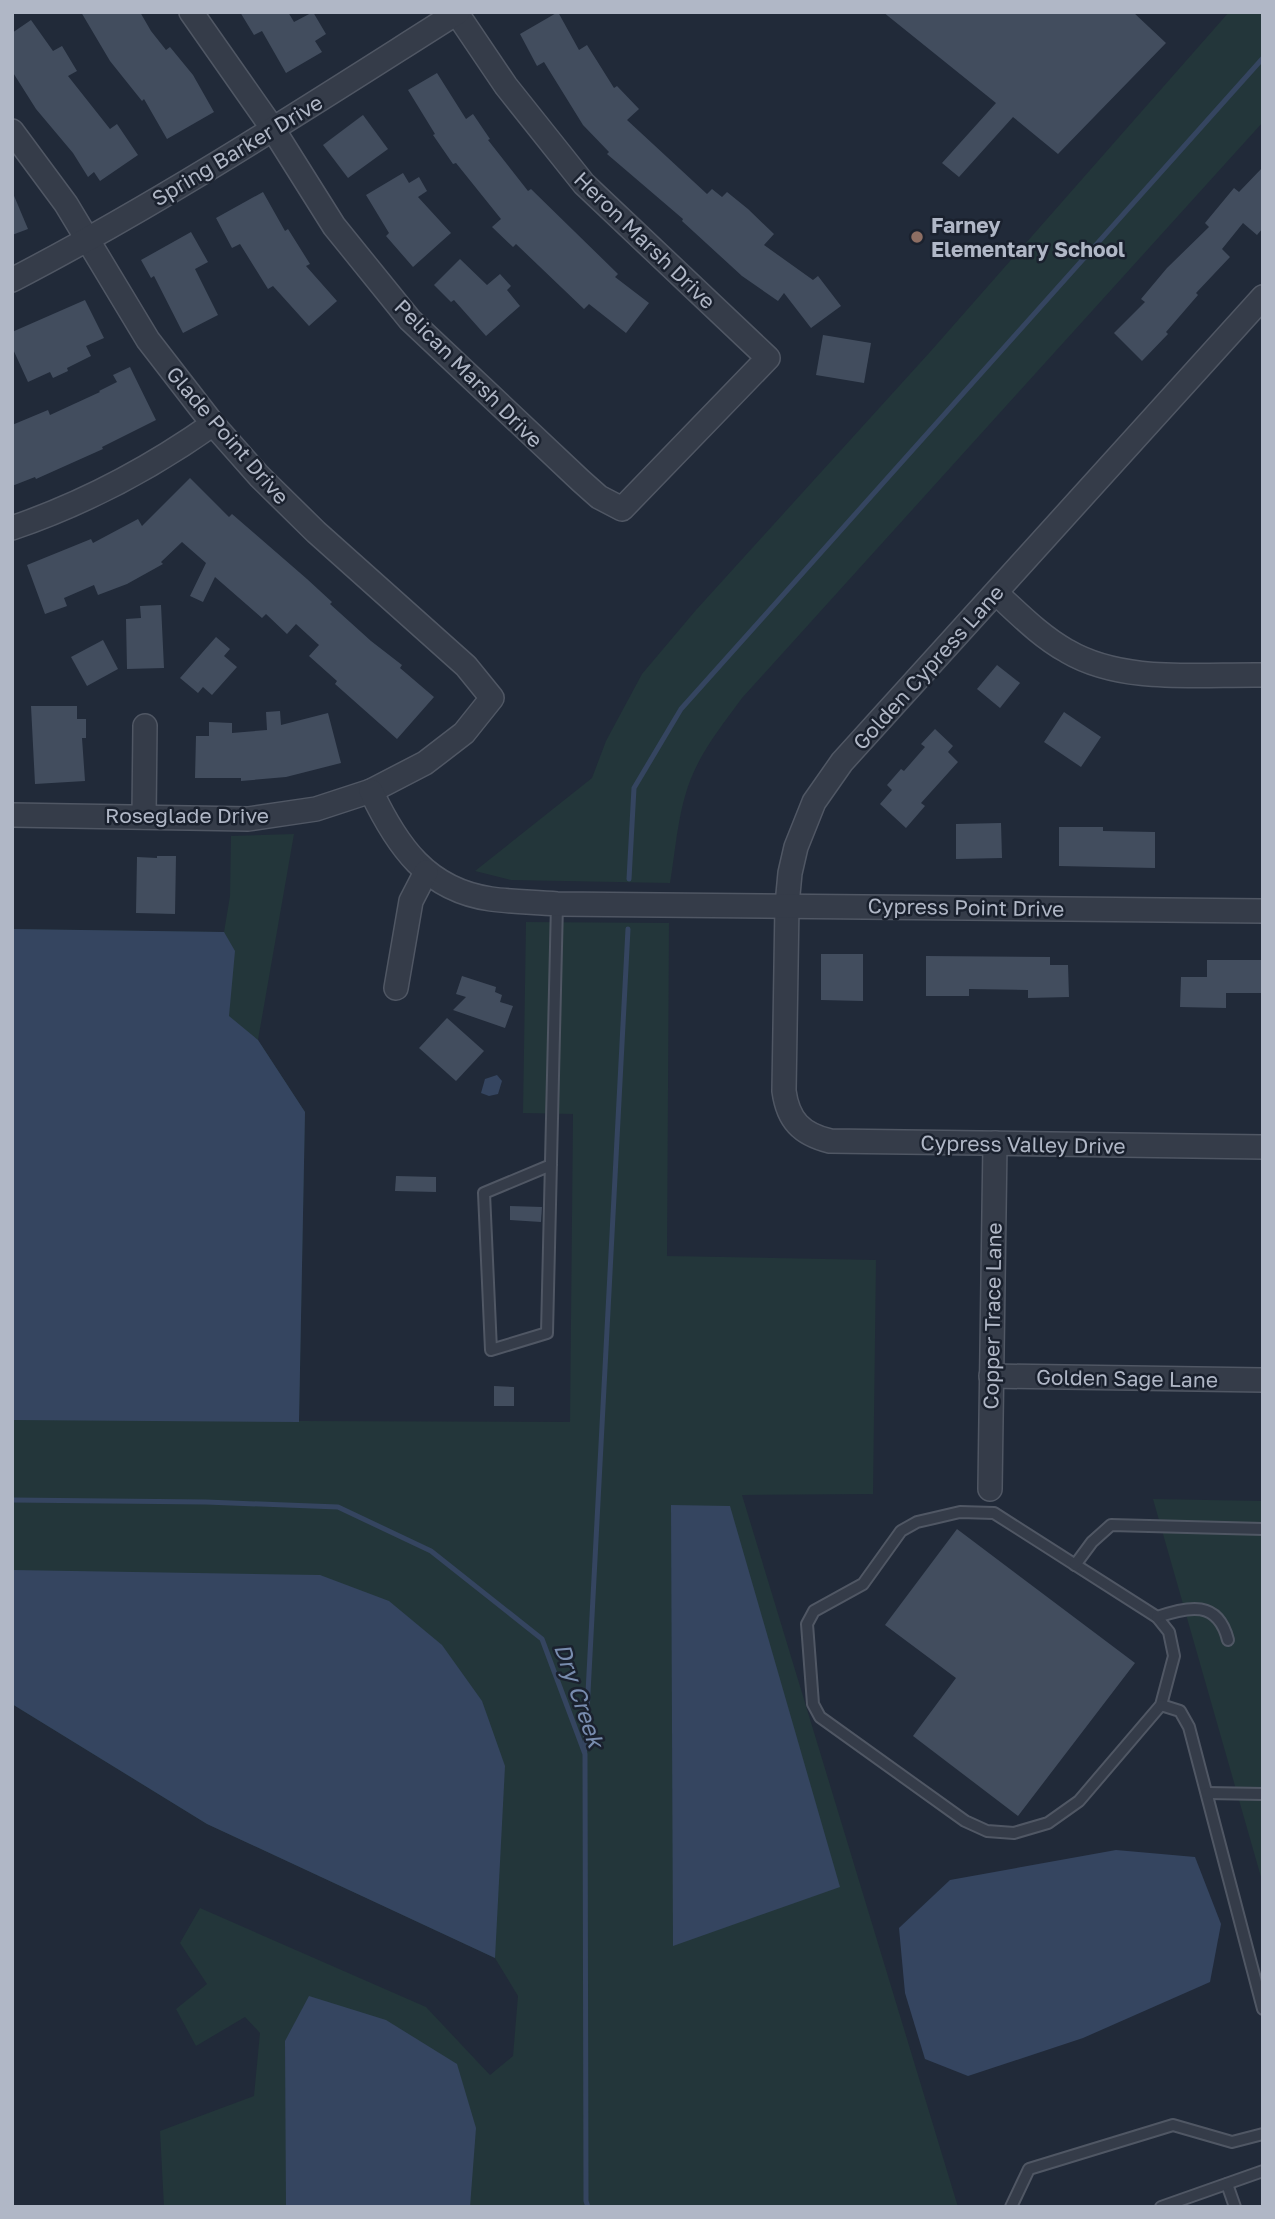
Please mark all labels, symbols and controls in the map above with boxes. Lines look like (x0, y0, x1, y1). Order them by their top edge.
street label: Spring Barker Drive (147, 89, 327, 211)
street label: Heron Marsh Drive (569, 166, 721, 314)
place label: Farney Elementary School (931, 212, 1125, 262)
marker: Farney Elementary School (909, 229, 925, 245)
street label: Pelican Marsh Drive (389, 293, 549, 453)
street label: Glade Point Drive (161, 361, 295, 509)
street label: Golden Cypress Lane (847, 579, 1009, 755)
street label: Roseglade Drive (105, 802, 269, 828)
street label: Cypress Point Drive (867, 892, 1065, 922)
street label: Cypress Valley Drive (920, 1129, 1126, 1159)
street label: Copper Trace Lane (977, 1222, 1007, 1410)
street label: Golden Sage Lane (1036, 1363, 1218, 1393)
water label: Dry Creek (549, 1639, 612, 1753)

